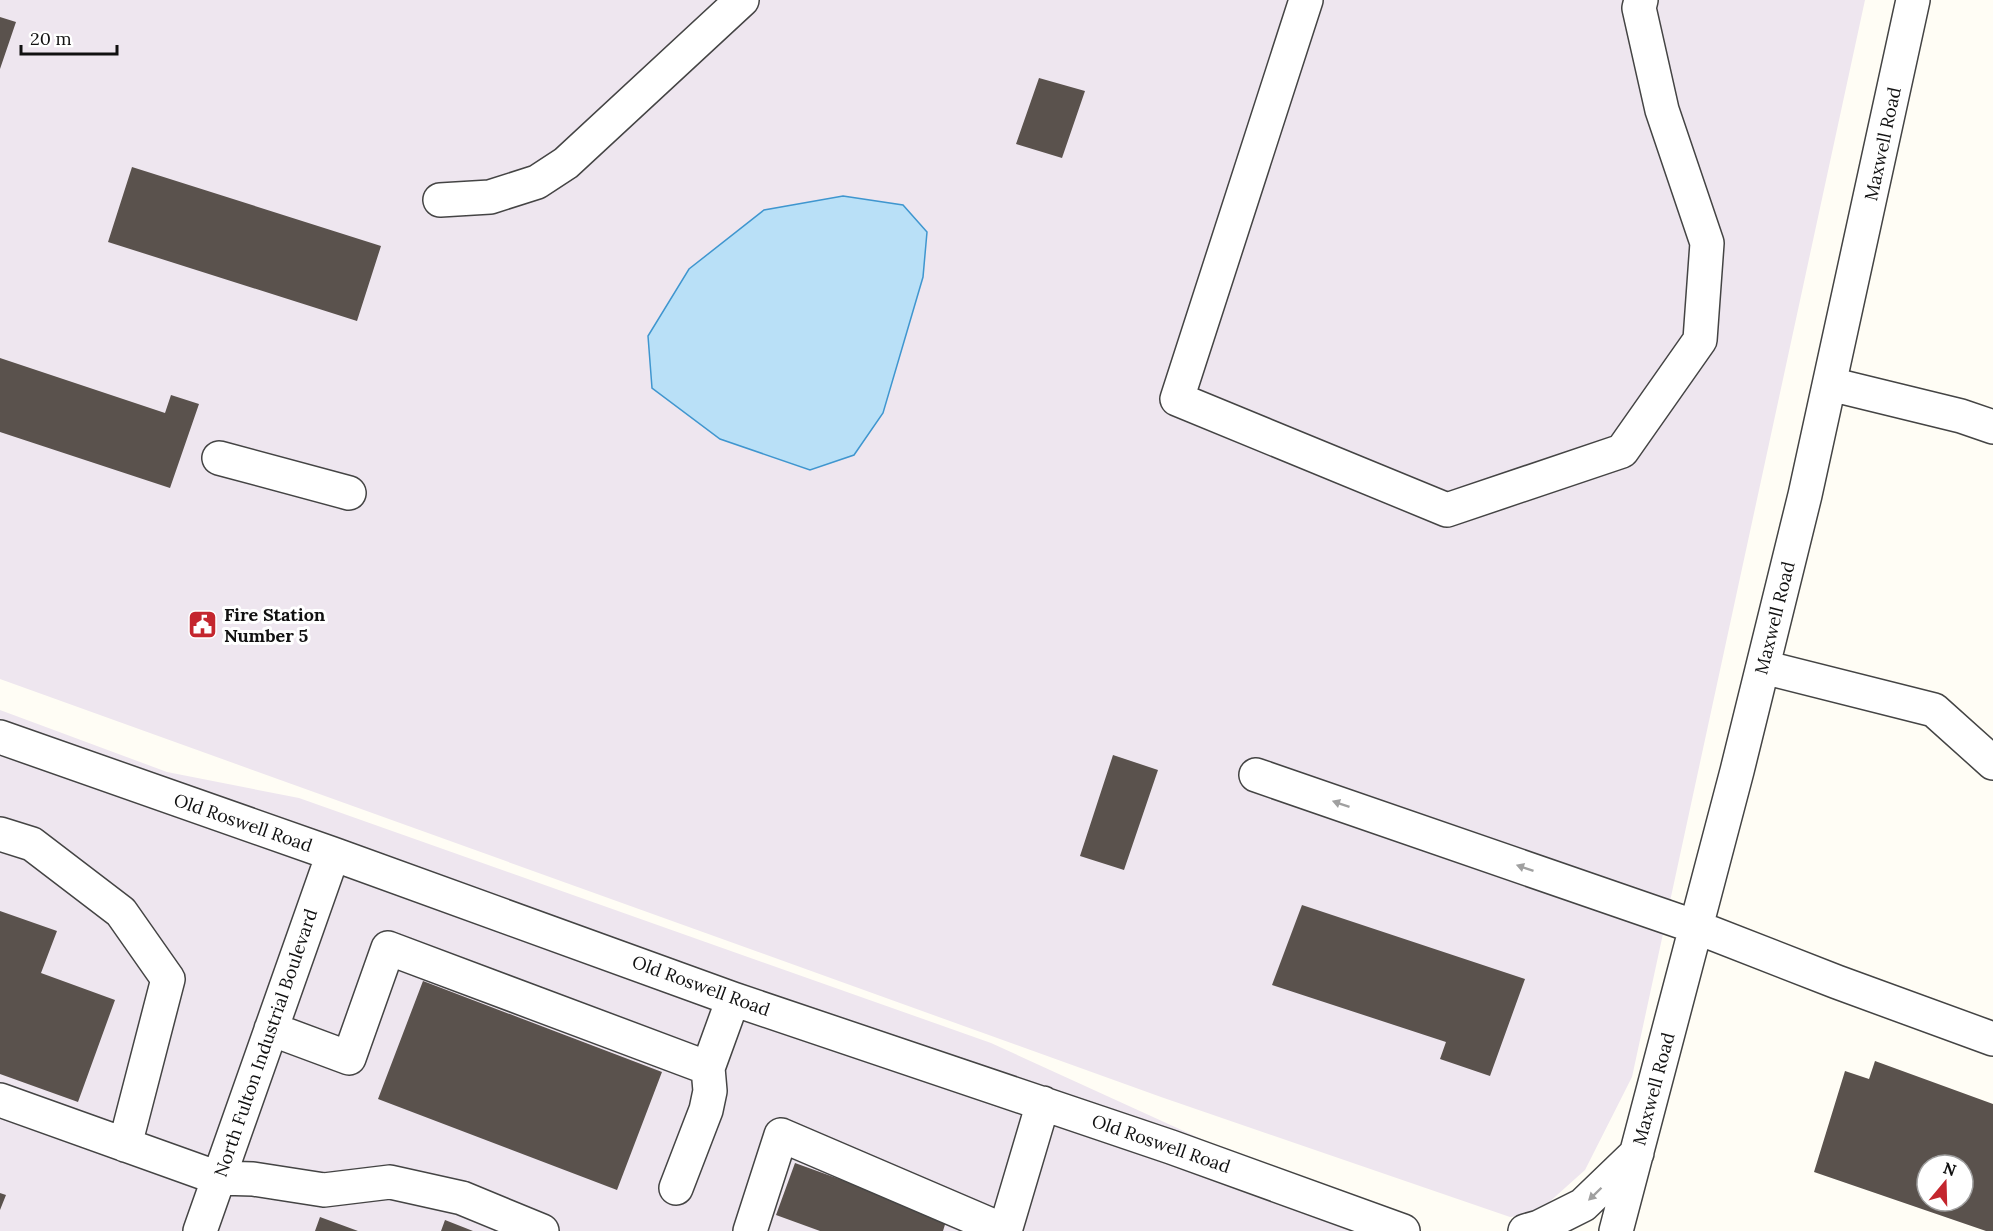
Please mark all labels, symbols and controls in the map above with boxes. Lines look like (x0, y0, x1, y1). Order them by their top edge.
scale bar (21, 18, 117, 56)
text: 20 m (30, 27, 72, 50)
street label: Maxwell Road (1859, 85, 1906, 203)
street label: Maxwell Road (1749, 559, 1800, 677)
place label: Fire Station Number 5 (224, 603, 326, 647)
public building icon: Fire Station Number 5 (187, 609, 219, 641)
street label: Old Roswell Road (171, 788, 316, 857)
one-way arrow (1332, 799, 1350, 809)
one-way arrow (1516, 862, 1534, 872)
street label: North Fulton Industrial Boulevard (209, 906, 322, 1180)
street label: Old Roswell Road (629, 950, 773, 1021)
street label: Maxwell Road (1627, 1030, 1680, 1148)
street label: Old Roswell Road (1089, 1109, 1234, 1178)
north arrow (1915, 1153, 1975, 1213)
text: N (1941, 1157, 1959, 1180)
one-way arrow (1587, 1187, 1602, 1201)

